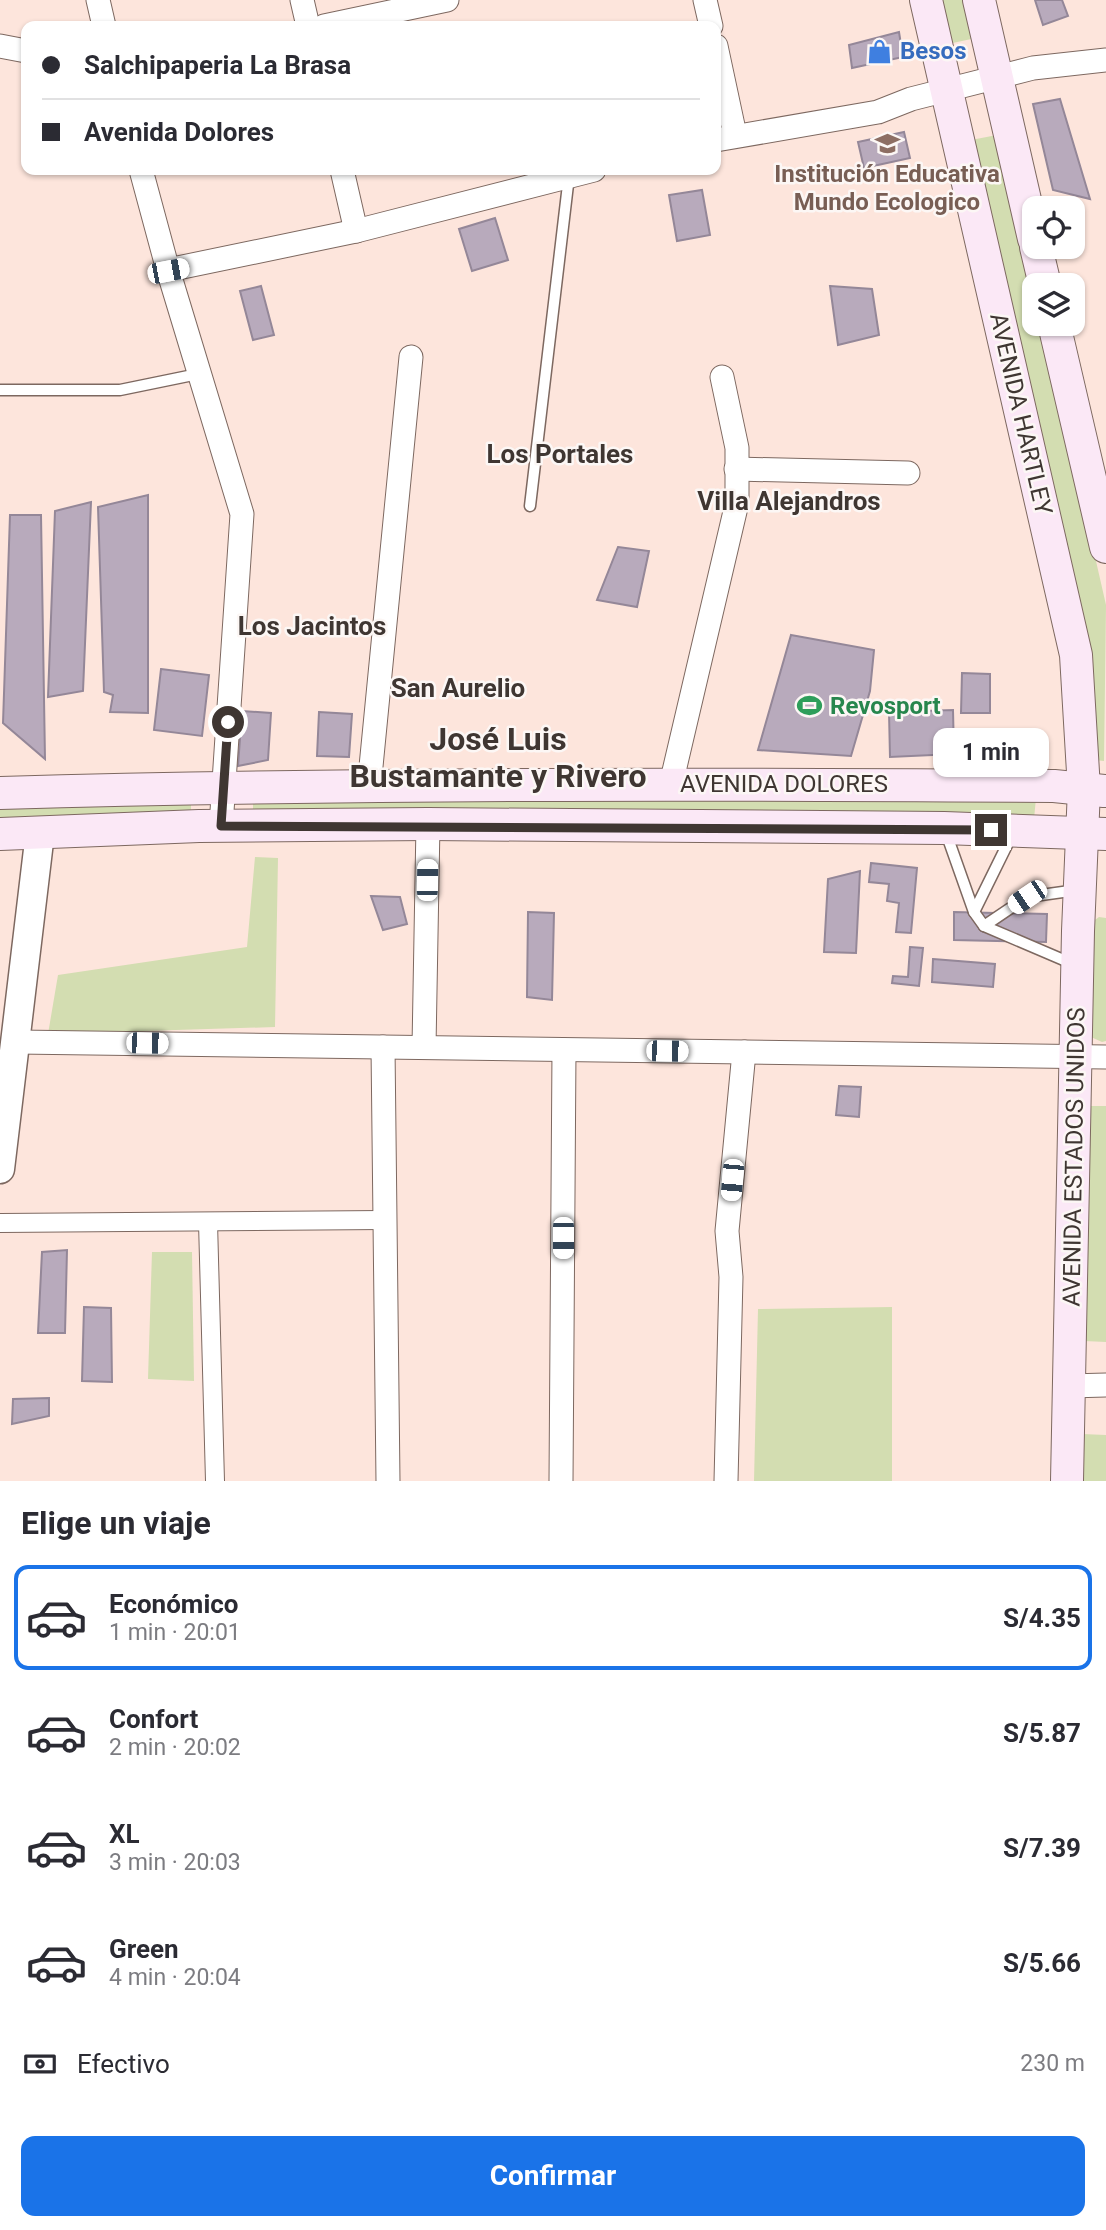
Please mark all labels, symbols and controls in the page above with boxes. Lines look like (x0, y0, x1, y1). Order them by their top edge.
shop icon: Besos (866, 37, 894, 65)
place label: Besos (900, 37, 966, 65)
text: Salchipaperia La Brasa (84, 50, 351, 80)
text: Avenida Dolores (84, 117, 274, 147)
school or university icon: Institución Educativa Mundo Ecologico (873, 129, 901, 157)
place label: Institución Educativa Mundo Ecologico (774, 160, 1000, 216)
map controls (1022, 196, 1085, 336)
button: locate (1022, 196, 1085, 259)
car (146, 257, 191, 285)
button: layers (1022, 273, 1085, 336)
street label: AVENIDA HARTLEY (984, 310, 1058, 518)
district label: Los Portales (487, 439, 633, 469)
district label: Villa Alejandros (697, 486, 881, 516)
district label: Los Jacintos (238, 611, 386, 641)
district label: San Aurelio (391, 673, 525, 703)
sports icon: Revosport (796, 692, 824, 720)
place label: Revosport (830, 692, 941, 720)
route start (212, 706, 244, 738)
district label: José Luis Bustamante y Rivero (349, 720, 647, 795)
callout: 1 min (933, 728, 1049, 778)
text: 1 min (962, 739, 1020, 766)
street label: AVENIDA DOLORES (680, 770, 888, 798)
route end (975, 814, 1007, 846)
car (417, 859, 438, 901)
car (1004, 877, 1051, 917)
street label: AVENIDA ESTADOS UNIDOS (1057, 1007, 1091, 1307)
car (126, 1032, 169, 1054)
car (646, 1040, 689, 1062)
car (720, 1158, 745, 1202)
car (553, 1217, 574, 1259)
text: Elige un viaje (21, 1504, 211, 1542)
icon: car (25, 1586, 88, 1649)
text: Económico (109, 1589, 238, 1619)
text: S/4.35 (1003, 1603, 1081, 1633)
text: 1 min · 20:01 (109, 1619, 241, 1646)
icon: car (25, 1701, 88, 1764)
text: Confort (109, 1704, 198, 1734)
text: S/5.87 (1003, 1718, 1081, 1748)
text: 2 min · 20:02 (109, 1734, 241, 1761)
icon: car (25, 1816, 88, 1879)
text: XL (109, 1819, 140, 1849)
text: S/7.39 (1003, 1833, 1081, 1863)
text: 3 min · 20:03 (109, 1849, 241, 1876)
icon: car (25, 1931, 88, 1994)
text: Green (109, 1934, 179, 1964)
text: S/5.66 (1003, 1948, 1081, 1978)
text: 4 min · 20:04 (109, 1964, 241, 1991)
icon: cash (21, 2045, 59, 2083)
text: Efectivo (77, 2049, 170, 2079)
text: 230 m (1020, 2050, 1085, 2077)
button: Confirmar (21, 2136, 1085, 2216)

